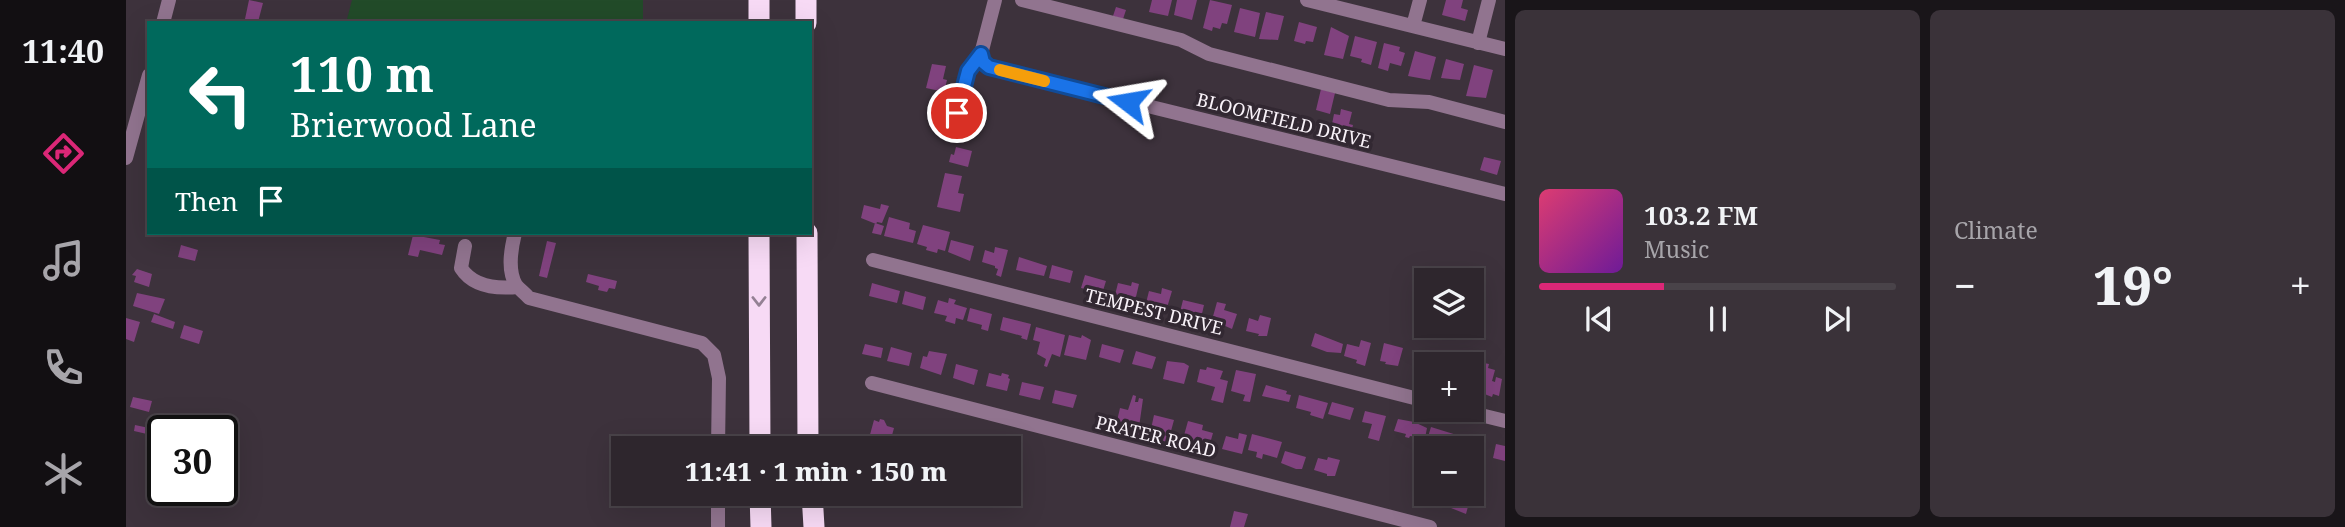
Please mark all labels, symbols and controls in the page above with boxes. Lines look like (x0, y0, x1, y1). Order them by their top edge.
text: 11:40 (22, 29, 104, 72)
text: 110 m (290, 40, 434, 106)
icon: left (175, 49, 266, 140)
position arrow (1091, 65, 1165, 139)
pin (927, 83, 987, 143)
street label: BLOOMFIELD DRIVE (1194, 87, 1374, 153)
icon: arrive (938, 94, 976, 132)
text: Brierwood Lane (290, 103, 537, 146)
icon: directions (39, 129, 88, 178)
icon: arrive (252, 182, 290, 220)
text: Then (175, 183, 238, 219)
text: 103.2 FM (1644, 197, 1758, 233)
text: Climate (1954, 214, 2038, 246)
text: Music (1644, 233, 1709, 265)
icon: music (39, 236, 88, 285)
text: 19° (2093, 249, 2173, 320)
text: − (1954, 259, 1976, 311)
text: + (2290, 259, 2311, 311)
map controls (1414, 268, 1484, 506)
button: layers (1414, 268, 1484, 338)
street label: TEMPEST DRIVE (1083, 282, 1225, 340)
one-way arrow (751, 296, 767, 307)
icon: previous (1580, 300, 1618, 338)
icon: pause (1699, 300, 1737, 338)
icon: next (1818, 300, 1856, 338)
icon: phone (39, 343, 88, 392)
button: + (1414, 352, 1484, 422)
street label: PRATER ROAD (1093, 409, 1219, 463)
speed limit sign: 30 (147, 415, 238, 506)
button: − (1414, 436, 1484, 506)
icon: climate (39, 449, 88, 498)
text: 11:41 · 1 min · 150 m (685, 453, 947, 489)

